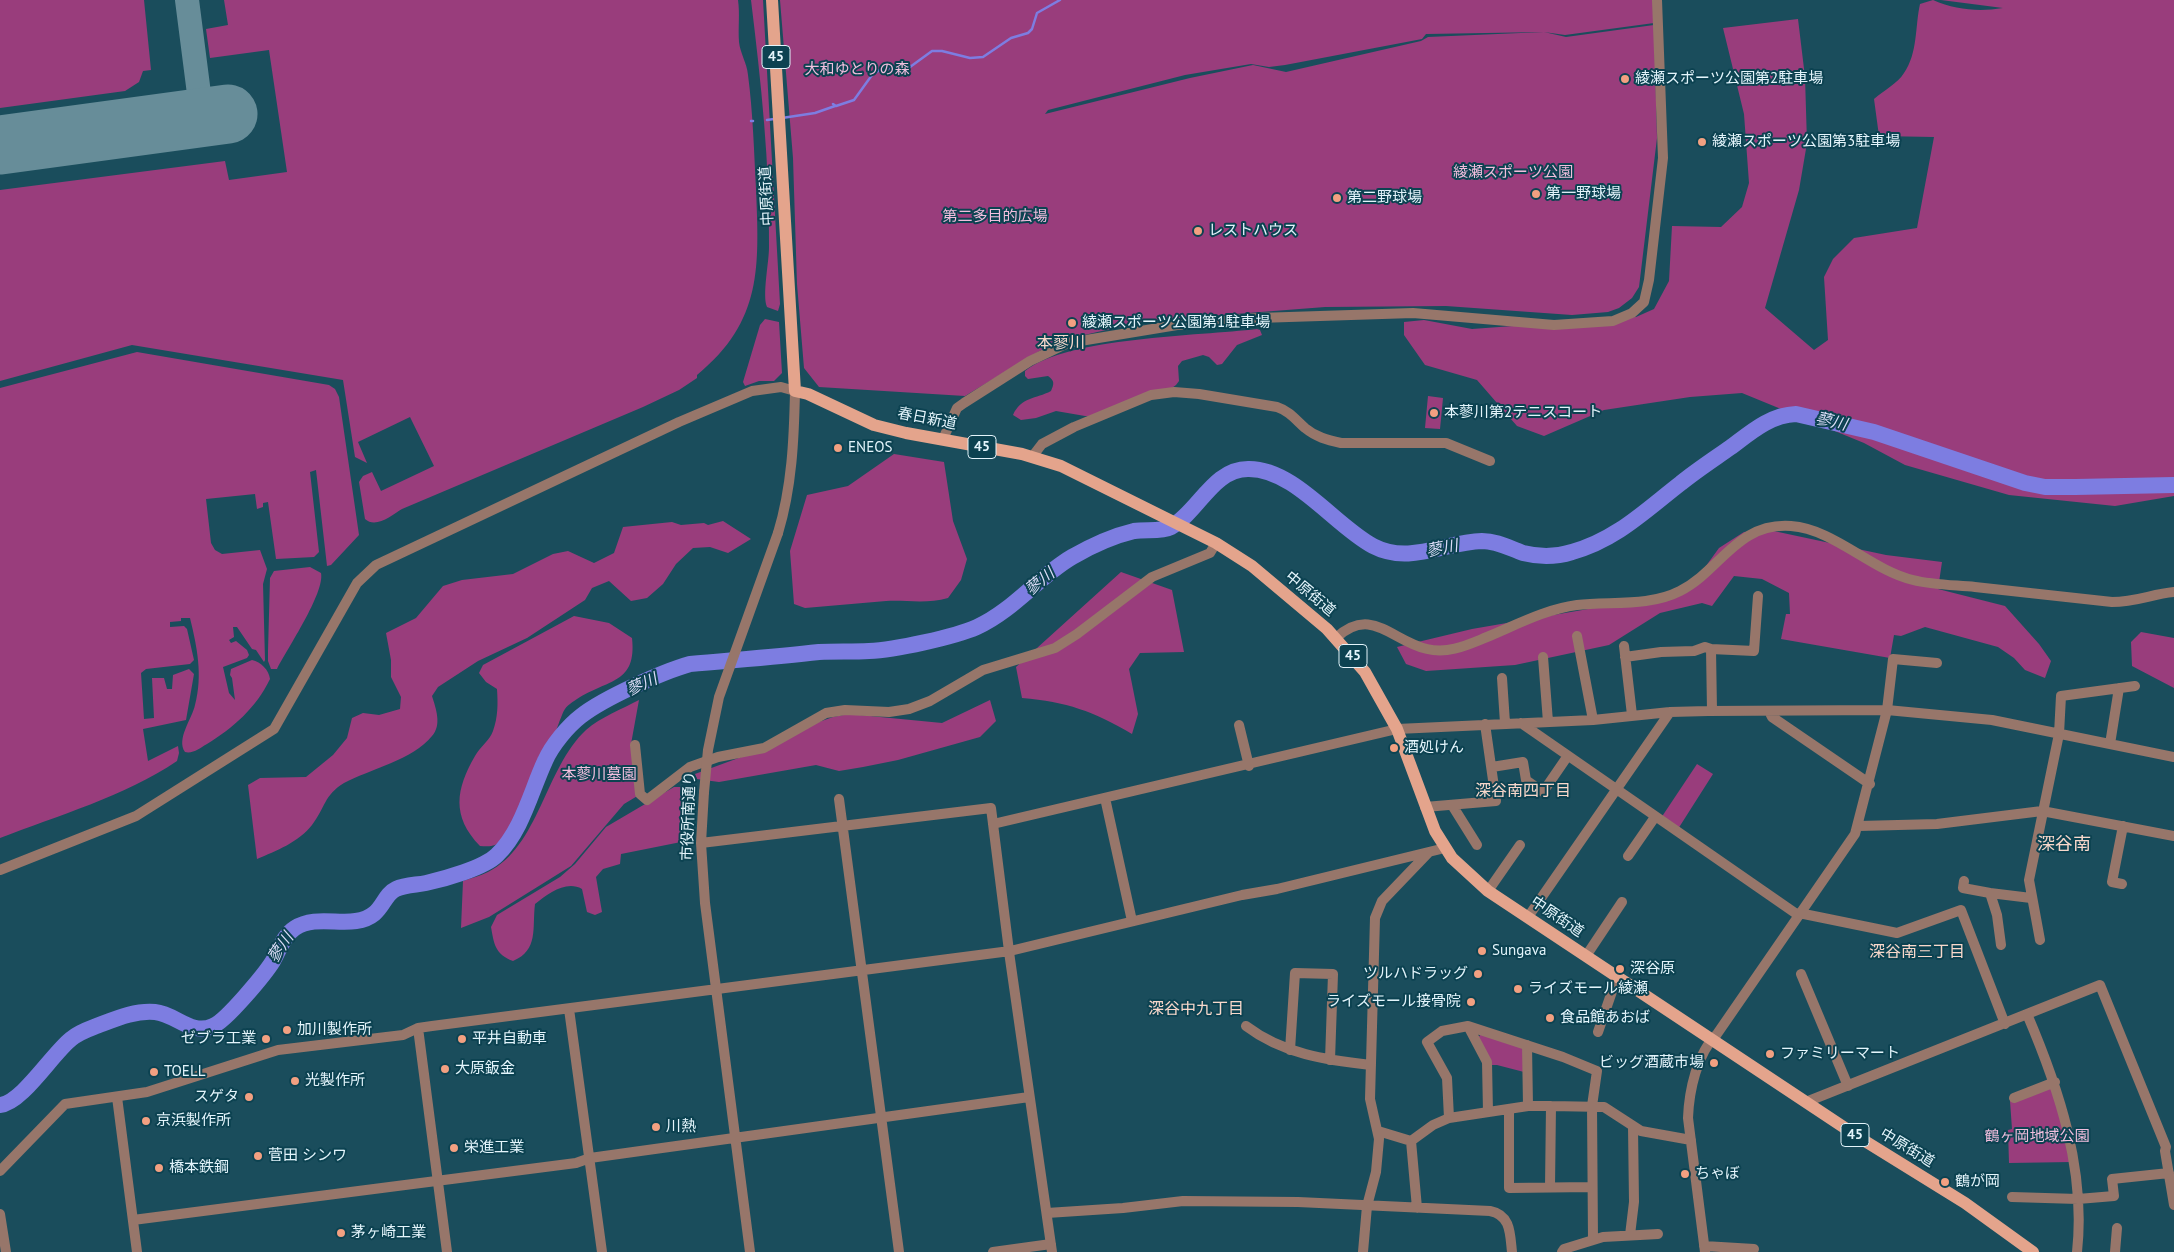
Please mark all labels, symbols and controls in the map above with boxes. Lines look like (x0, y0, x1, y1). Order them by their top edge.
road number: 45 (762, 46, 790, 68)
park label: 大和ゆとりの森 (805, 61, 909, 79)
place label: 綾瀬スポーツ公園第2駐車場 (1635, 70, 1823, 88)
marker: 綾瀬スポーツ公園第2駐車場 (1619, 73, 1631, 85)
place label: 綾瀬スポーツ公園第3駐車場 (1712, 133, 1900, 151)
marker: 綾瀬スポーツ公園第3駐車場 (1696, 136, 1708, 148)
park label: 綾瀬スポーツ公園 (1453, 164, 1573, 182)
street label: 中原街道 (756, 166, 778, 226)
place label: 第一野球場 (1546, 185, 1621, 203)
marker: 第一野球場 (1530, 188, 1542, 200)
place label: 第二野球場 (1347, 189, 1422, 207)
marker: 第二野球場 (1331, 192, 1343, 204)
park label: 第二多目的広場 (943, 208, 1047, 226)
place label: レストハウス (1208, 222, 1298, 240)
marker: レストハウス (1192, 225, 1204, 237)
place label: 綾瀬スポーツ公園第1駐車場 (1082, 314, 1270, 332)
marker: 綾瀬スポーツ公園第1駐車場 (1066, 317, 1078, 329)
district label: 本蓼川 (1037, 333, 1085, 353)
street label: 春日新道 (896, 404, 958, 434)
place label: 本蓼川第2テニスコート (1444, 404, 1602, 422)
marker: 本蓼川第2テニスコート (1428, 407, 1440, 419)
water label: 蓼川 (1813, 409, 1849, 435)
road number: 45 (968, 436, 996, 458)
place label: ENEOS (848, 439, 892, 457)
marker: ENEOS (832, 442, 844, 454)
water label: 蓼川 (1424, 537, 1460, 561)
water label: 蓼川 (1022, 564, 1058, 600)
street label: 中原街道 (1281, 568, 1339, 620)
road number: 45 (1339, 644, 1367, 668)
water label: 蓼川 (623, 670, 661, 700)
place label: 酒処けん (1404, 739, 1464, 757)
marker: 酒処けん (1388, 742, 1400, 754)
park label: 本蓼川墓園 (562, 766, 636, 784)
street label: 市役所南通り (678, 771, 700, 861)
district label: 深谷南四丁目 (1475, 781, 1571, 801)
district label: 深谷南 (2037, 834, 2091, 856)
street label: 中原街道 (1527, 893, 1587, 941)
water label: 蓼川 (264, 929, 298, 967)
place label: Sungava (1492, 942, 1546, 960)
district label: 深谷南三丁目 (1869, 942, 1965, 962)
marker: Sungava (1476, 945, 1488, 957)
place label: 深谷原 (1630, 960, 1675, 978)
marker: 深谷原 (1614, 963, 1626, 975)
place label: ツルハドラッグ (1363, 965, 1468, 983)
marker: ツルハドラッグ (1472, 968, 1484, 980)
place label: ライズモール綾瀬 (1528, 980, 1648, 998)
marker: ライズモール綾瀬 (1512, 983, 1524, 995)
place label: ライズモール接骨院 (1326, 993, 1461, 1011)
marker: ライズモール接骨院 (1465, 996, 1477, 1008)
district label: 深谷中九丁目 (1148, 999, 1244, 1019)
place label: 食品館あおば (1560, 1009, 1650, 1027)
marker: 食品館あおば (1544, 1012, 1556, 1024)
place label: 加川製作所 (297, 1021, 372, 1039)
marker: 加川製作所 (281, 1024, 293, 1036)
place label: ゼブラ工業 (181, 1030, 256, 1048)
place label: 平井自動車 (472, 1030, 547, 1048)
marker: ゼブラ工業 (260, 1033, 272, 1045)
marker: 平井自動車 (456, 1033, 468, 1045)
place label: ファミリーマート (1780, 1045, 1900, 1063)
marker: ファミリーマート (1764, 1048, 1776, 1060)
place label: ビッグ酒蔵市場 (1599, 1054, 1704, 1072)
marker: ビッグ酒蔵市場 (1708, 1057, 1720, 1069)
place label: 大原鈑金 (455, 1060, 515, 1078)
place label: TOELL (164, 1063, 205, 1081)
marker: 大原鈑金 (439, 1063, 451, 1075)
marker: TOELL (148, 1066, 160, 1078)
place label: 光製作所 (305, 1072, 365, 1090)
marker: 光製作所 (289, 1075, 301, 1087)
place label: スゲタ (194, 1088, 239, 1106)
marker: スゲタ (243, 1091, 255, 1103)
place label: 京浜製作所 (156, 1112, 231, 1130)
marker: 京浜製作所 (140, 1115, 152, 1127)
place label: 川熱 (666, 1118, 696, 1136)
marker: 川熱 (650, 1121, 662, 1133)
road number: 45 (1841, 1124, 1869, 1146)
street label: 中原街道 (1877, 1125, 1937, 1171)
park label: 鶴ヶ岡地域公園 (1985, 1128, 2089, 1146)
place label: 栄進工業 (464, 1139, 524, 1157)
marker: 栄進工業 (448, 1142, 460, 1154)
place label: 菅田 シンワ (268, 1147, 347, 1165)
marker: 菅田 シンワ (252, 1150, 264, 1162)
place label: 橋本鉄鋼 (169, 1159, 229, 1177)
marker: 橋本鉄鋼 (153, 1162, 165, 1174)
place label: ちゃぼ (1695, 1165, 1740, 1183)
marker: ちゃぼ (1679, 1168, 1691, 1180)
place label: 鶴が岡 (1955, 1173, 2000, 1191)
marker: 鶴が岡 (1939, 1176, 1951, 1188)
place label: 茅ヶ崎工業 (351, 1224, 426, 1242)
marker: 茅ヶ崎工業 (335, 1227, 347, 1239)

